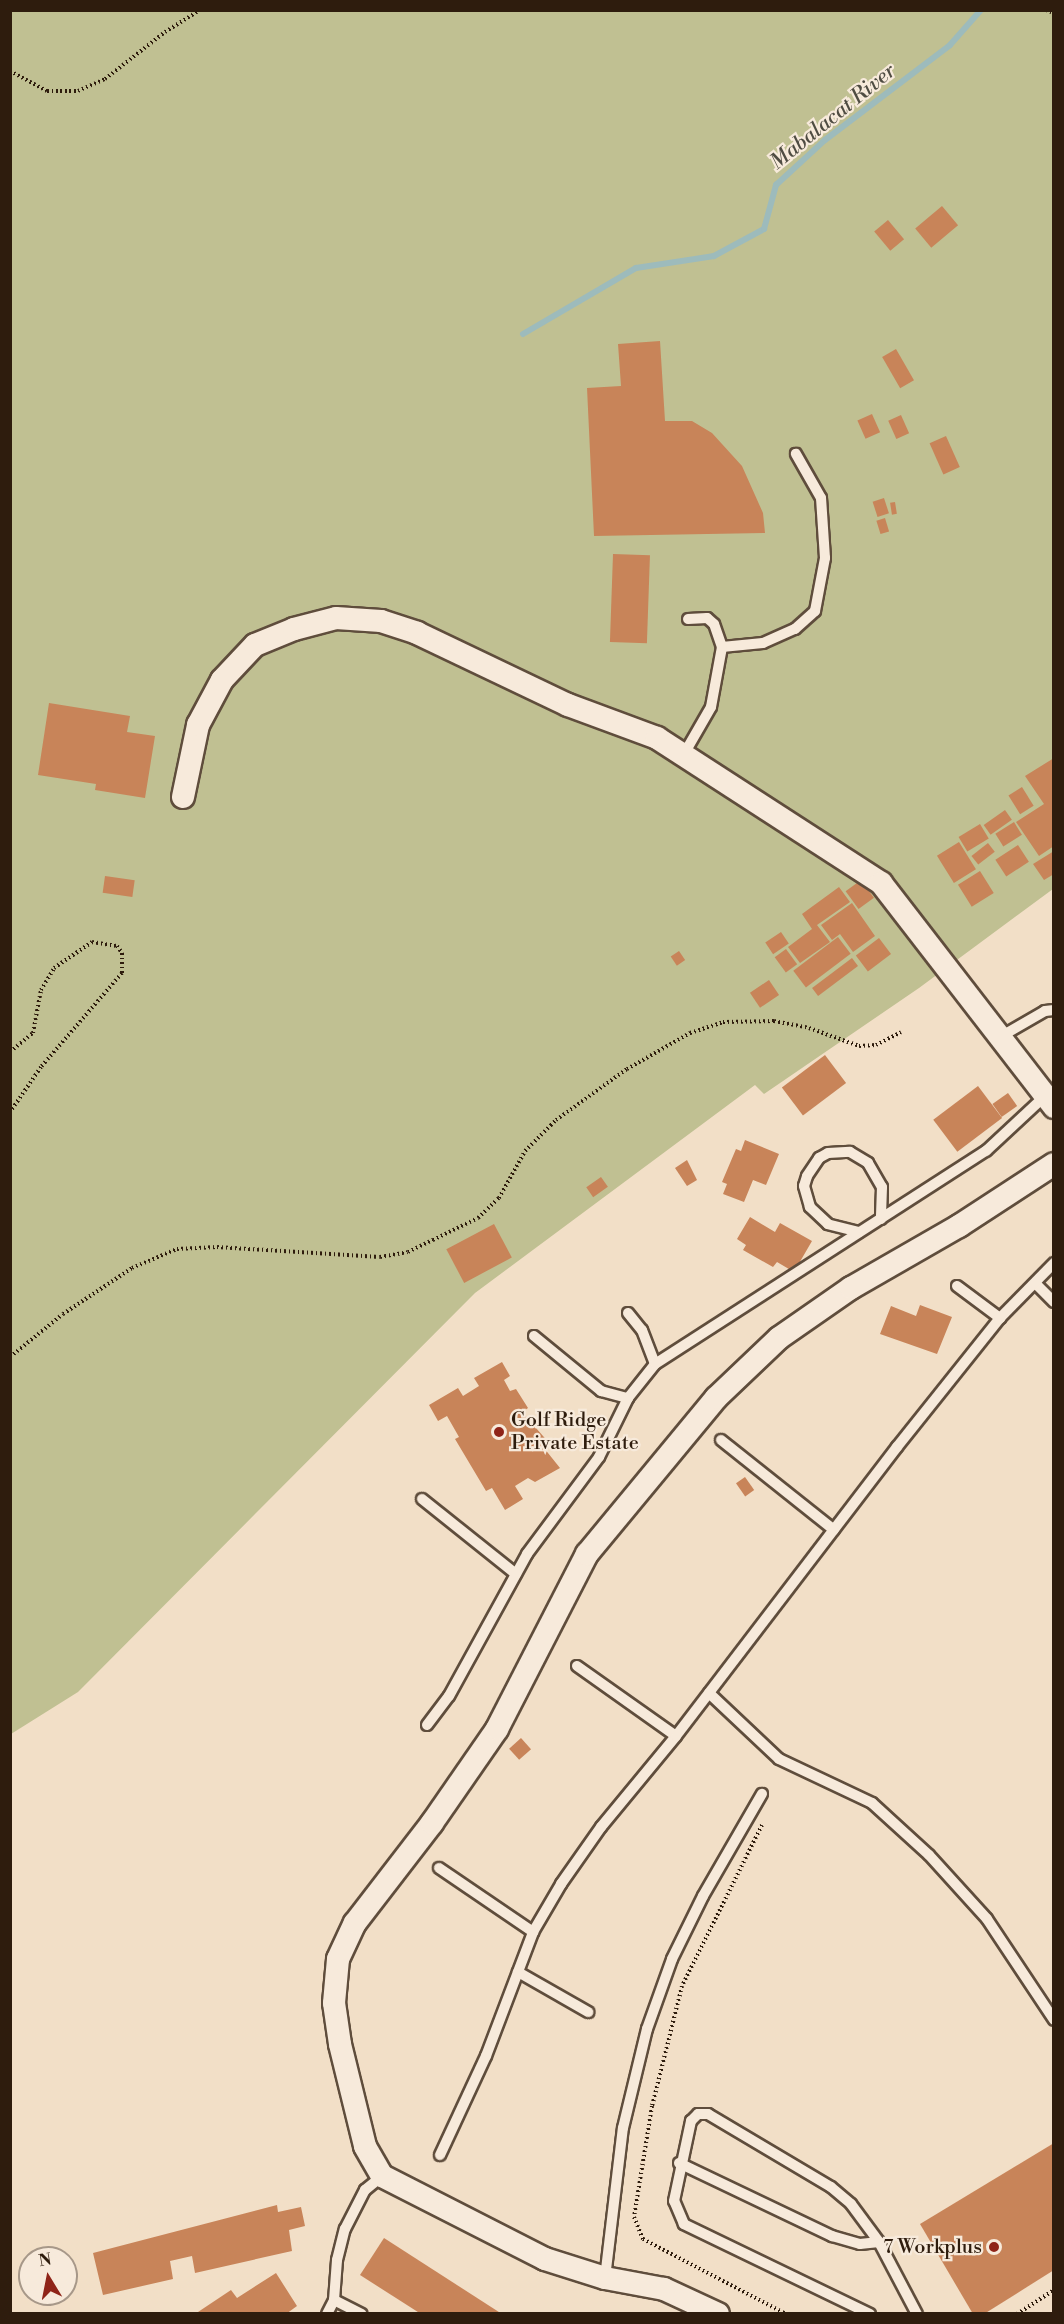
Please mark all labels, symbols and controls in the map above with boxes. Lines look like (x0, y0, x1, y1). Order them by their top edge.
water label: Mabalacat River (765, 59, 901, 175)
place label: Golf Ridge Private Estate (511, 1408, 639, 1455)
marker: Golf Ridge Private Estate (492, 1425, 506, 1439)
place label: 7 Workplus (883, 2235, 982, 2259)
marker: 7 Workplus (987, 2240, 1001, 2254)
north arrow (18, 2246, 78, 2306)
text: N (37, 2249, 53, 2271)

